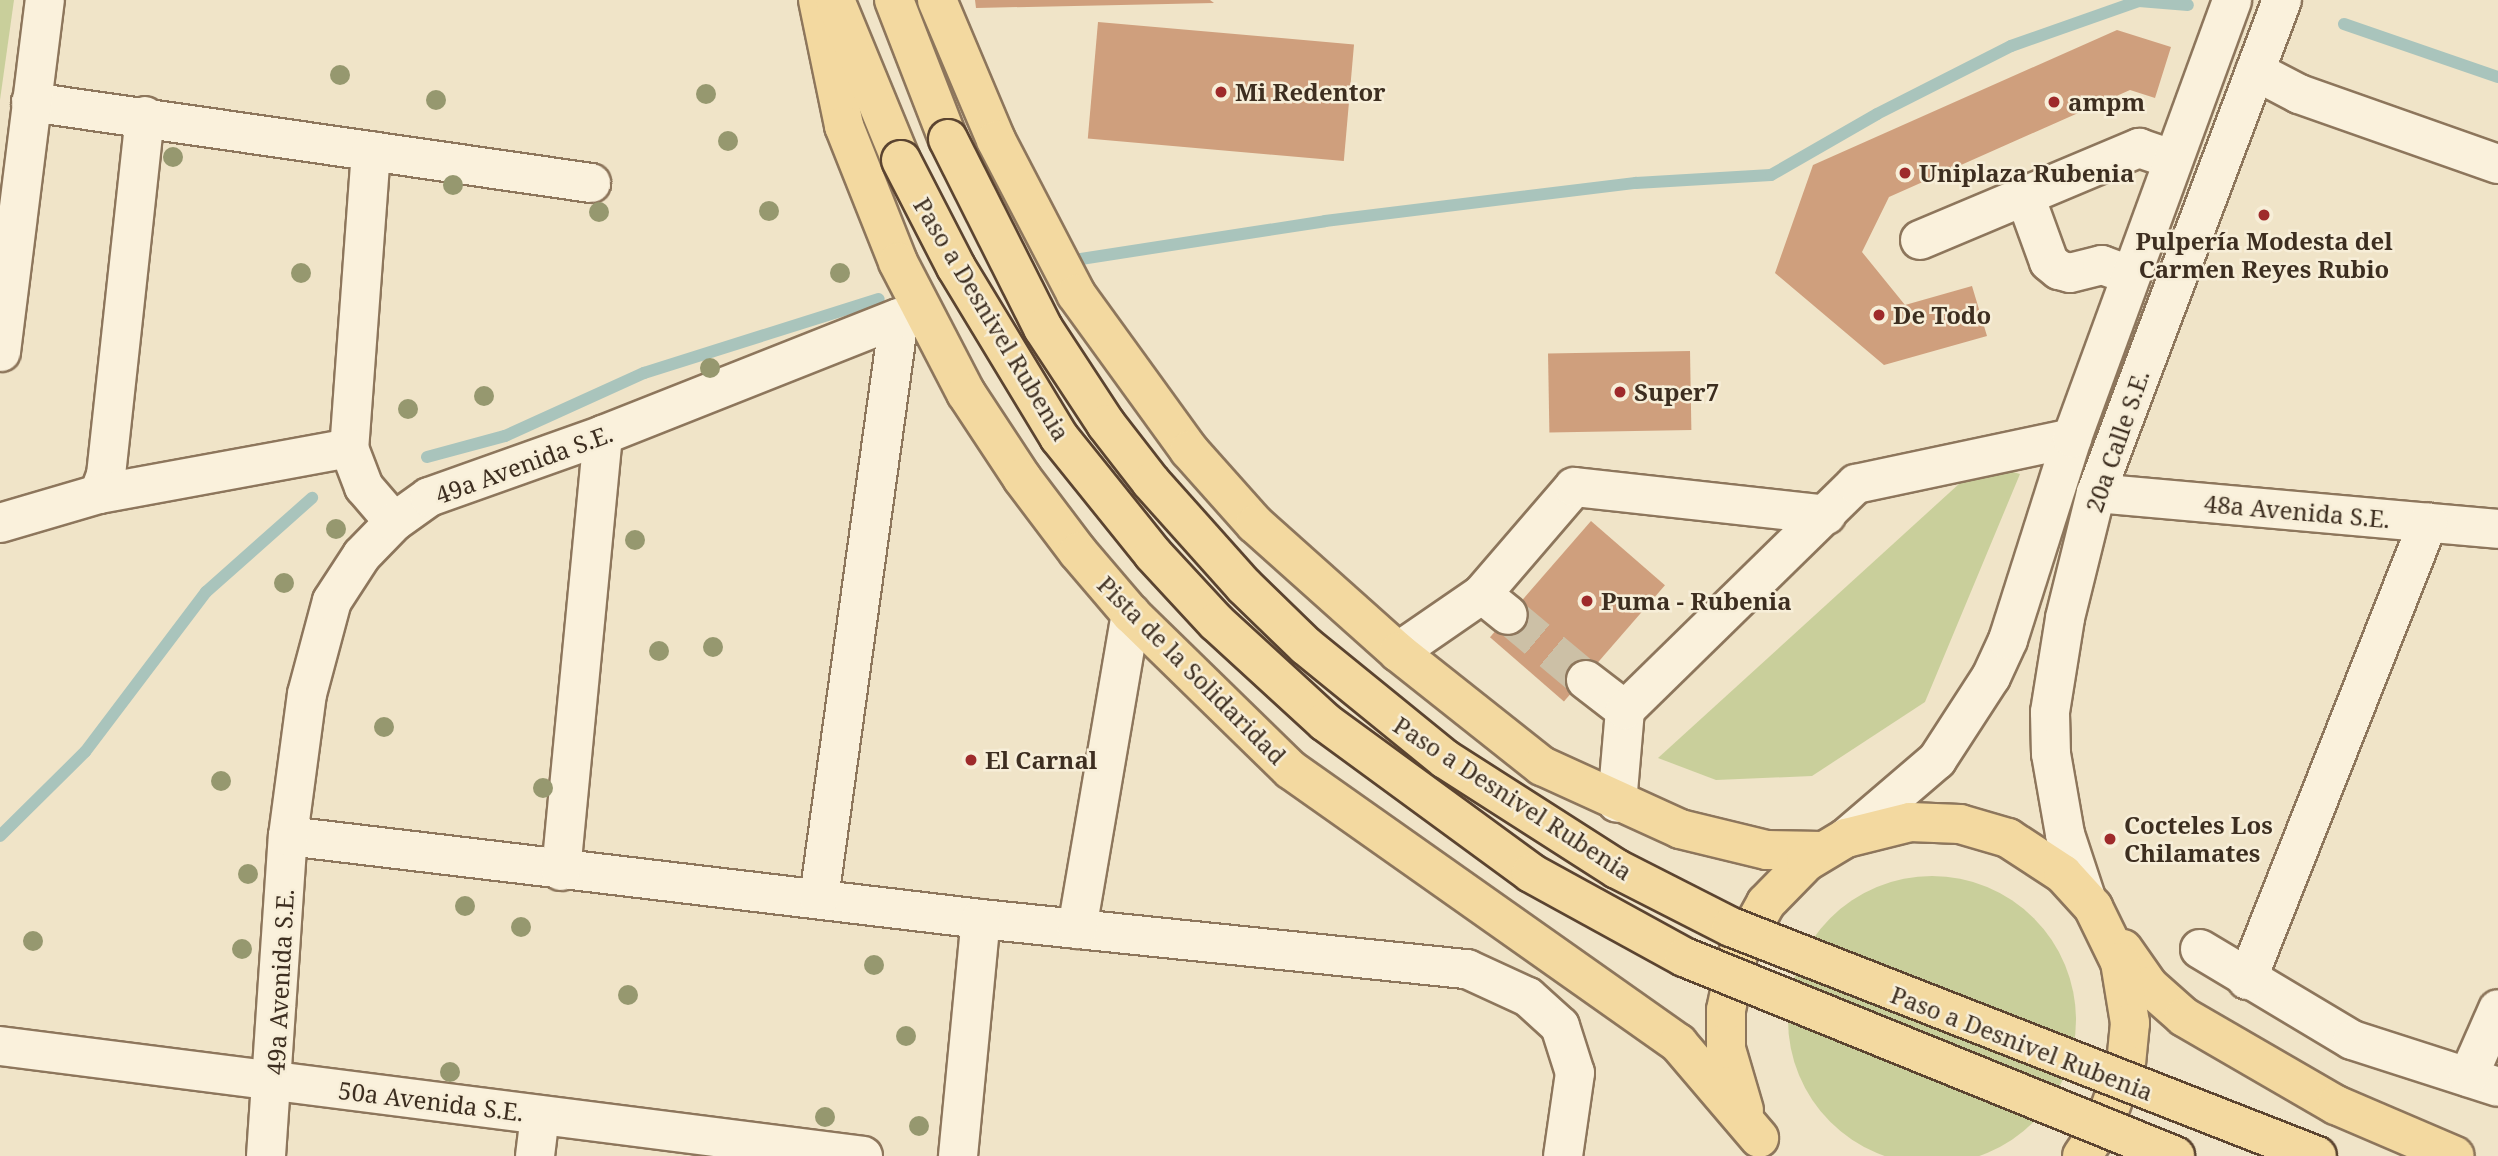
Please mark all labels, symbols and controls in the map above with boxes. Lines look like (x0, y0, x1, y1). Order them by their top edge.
place label: Mi Redentor (1235, 78, 1386, 106)
marker: Mi Redentor (1213, 84, 1229, 100)
place label: ampm (2068, 88, 2145, 116)
marker: ampm (2046, 94, 2062, 110)
place label: Uniplaza Rubenia (1919, 159, 2134, 187)
marker: Uniplaza Rubenia (1897, 165, 1913, 181)
street label: Paso a Desnivel Rubenia (908, 192, 1076, 446)
marker: Pulpería Modesta del Carmen Reyes Rubio (2256, 207, 2272, 223)
place label: Pulpería Modesta del Carmen Reyes Rubio (2135, 227, 2393, 283)
place label: De Todo (1893, 301, 1991, 329)
marker: De Todo (1871, 307, 1887, 323)
street label: 20a Calle S.E. (2079, 366, 2155, 516)
place label: Super7 (1634, 378, 1719, 406)
marker: Super7 (1612, 384, 1628, 400)
street label: 49a Avenida S.E. (431, 419, 617, 509)
street label: 48a Avenida S.E. (2203, 489, 2391, 533)
street label: Pista de la Solidaridad (1092, 570, 1292, 770)
place label: Puma - Rubenia (1601, 587, 1792, 615)
marker: Puma - Rubenia (1579, 593, 1595, 609)
street label: Paso a Desnivel Rubenia (1388, 710, 1638, 886)
place label: El Carnal (985, 746, 1097, 774)
marker: El Carnal (963, 752, 979, 768)
place label: Cocteles Los Chilamates (2124, 811, 2273, 867)
marker: Cocteles Los Chilamates (2102, 831, 2118, 847)
street label: 49a Avenida S.E. (261, 888, 299, 1076)
street label: Paso a Desnivel Rubenia (1887, 980, 2157, 1106)
street label: 50a Avenida S.E. (337, 1075, 525, 1127)

